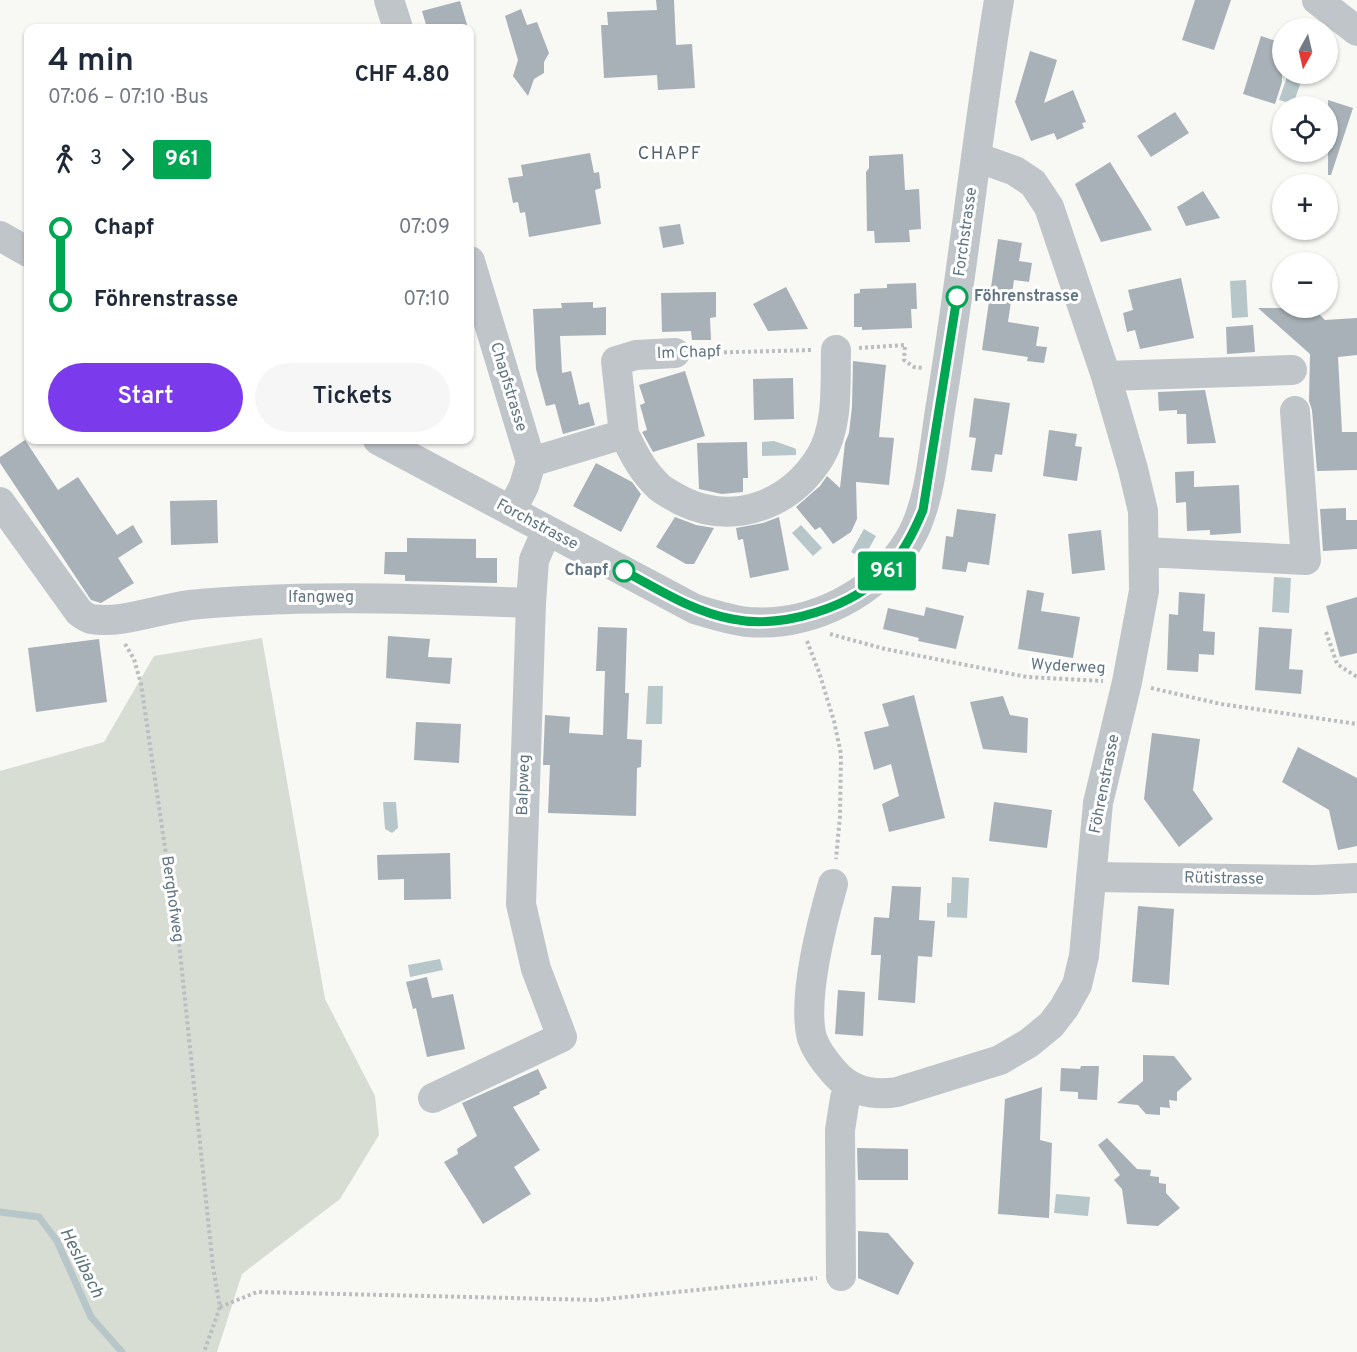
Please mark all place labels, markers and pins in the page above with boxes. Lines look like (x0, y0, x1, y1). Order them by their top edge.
marker: Föhrenstrasse (946, 286, 968, 308)
place label: Föhrenstrasse (974, 287, 1079, 307)
marker: Chapf (613, 560, 635, 582)
place label: Chapf (564, 561, 608, 581)

